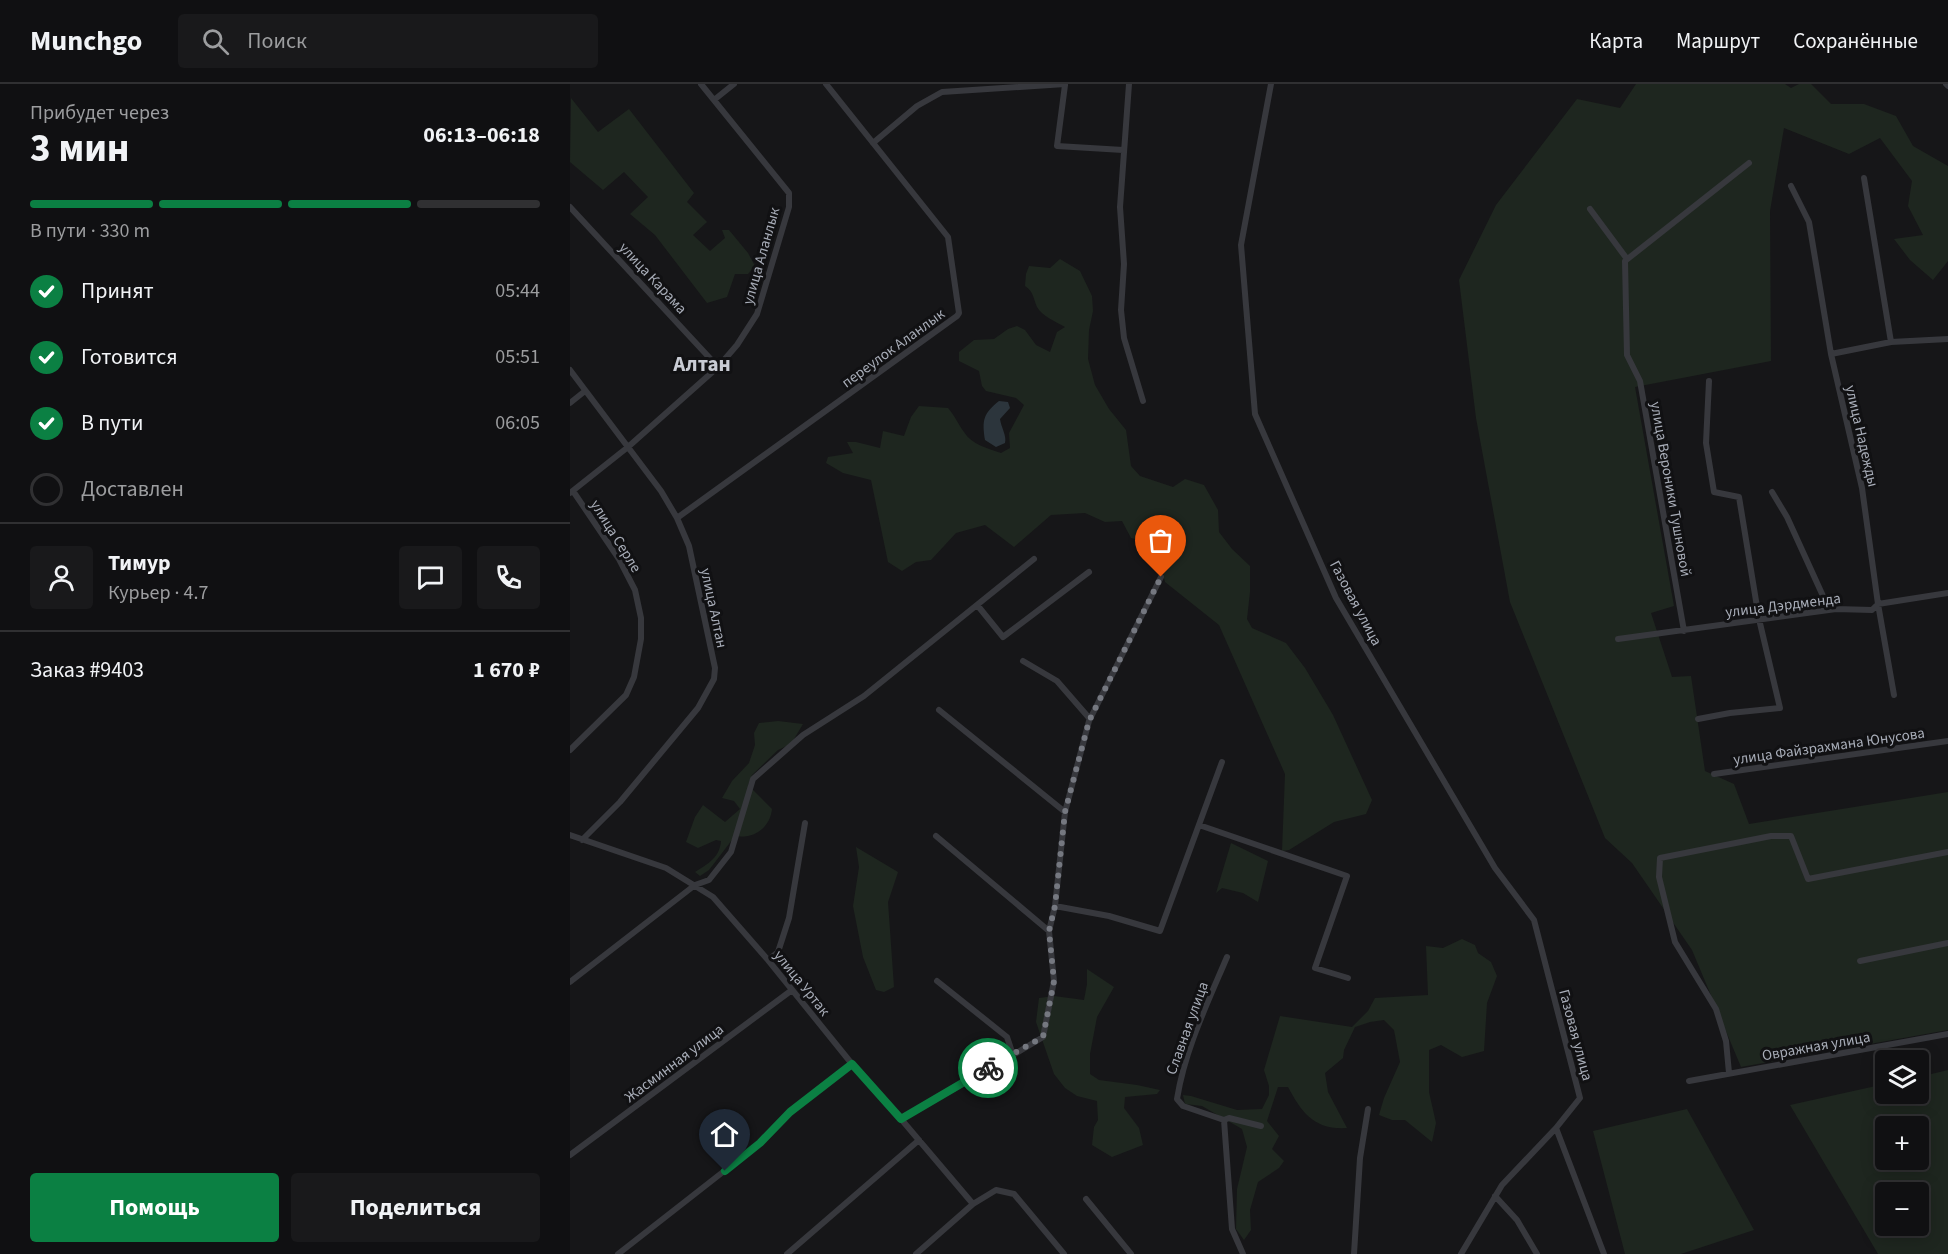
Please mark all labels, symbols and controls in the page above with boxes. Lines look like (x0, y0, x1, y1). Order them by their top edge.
search box (178, 14, 598, 68)
text: Munchgo (30, 21, 142, 61)
icon: search (199, 25, 232, 58)
text: Поиск (247, 25, 307, 57)
text: Карта (1589, 26, 1643, 56)
text: Маршрут (1676, 26, 1760, 56)
text: Сохранённые (1793, 26, 1918, 56)
text: Прибудет через (30, 99, 169, 127)
text: 06:13–06:18 (423, 119, 540, 151)
text: 3 мин (30, 121, 130, 177)
street label: улица Аланлык (738, 205, 786, 307)
text: В пути · 330 m (30, 217, 150, 245)
street label: улица Карама (614, 238, 691, 319)
icon: check (30, 275, 63, 308)
text: Принят (81, 275, 154, 307)
text: 05:44 (495, 277, 540, 305)
street label: переулок Аланлык (837, 303, 950, 393)
icon: check (30, 341, 63, 374)
text: Готовится (81, 341, 178, 373)
text: 05:51 (495, 343, 540, 371)
district label: Алтан (672, 349, 731, 379)
street label: улица Надежды (1840, 383, 1883, 489)
street label: улица Вероники Тушновой (1645, 400, 1696, 578)
icon: check (30, 407, 63, 440)
text: В пути (81, 407, 143, 439)
text: 06:05 (495, 409, 540, 437)
text: Доставлен (81, 473, 184, 505)
street label: улица Серле (585, 496, 646, 577)
pin (1135, 515, 1186, 577)
icon: bag (1144, 524, 1177, 557)
button: person (30, 546, 93, 609)
button: chat (399, 546, 462, 609)
button: phone (477, 546, 540, 609)
text: Тимур (108, 547, 171, 579)
street label: Газовая улица (1324, 557, 1387, 650)
street label: улица Алтан (695, 566, 732, 650)
text: Курьер · 4.7 (108, 579, 208, 607)
street label: улица Дэрдменда (1724, 588, 1842, 623)
text: Заказ #9403 (30, 654, 144, 686)
text: 1 670 ₽ (473, 654, 540, 686)
street label: улица Файзрахмана Юнусова (1732, 723, 1926, 770)
street label: улица Уртак (769, 946, 835, 1021)
street label: Славная улица (1161, 979, 1214, 1078)
street label: Газовая улица (1553, 987, 1598, 1083)
street label: Жасминная улица (620, 1019, 728, 1108)
street label: Овражная улица (1760, 1027, 1872, 1066)
courier (958, 1038, 1018, 1098)
map controls (1875, 1050, 1929, 1236)
button: layers (1875, 1050, 1929, 1104)
icon: bike (972, 1052, 1005, 1085)
pin (699, 1109, 750, 1171)
button: + (1875, 1116, 1929, 1170)
icon: home (708, 1118, 741, 1151)
button: Помощь (30, 1173, 279, 1242)
button: Поделиться (291, 1173, 540, 1242)
button: − (1875, 1182, 1929, 1236)

